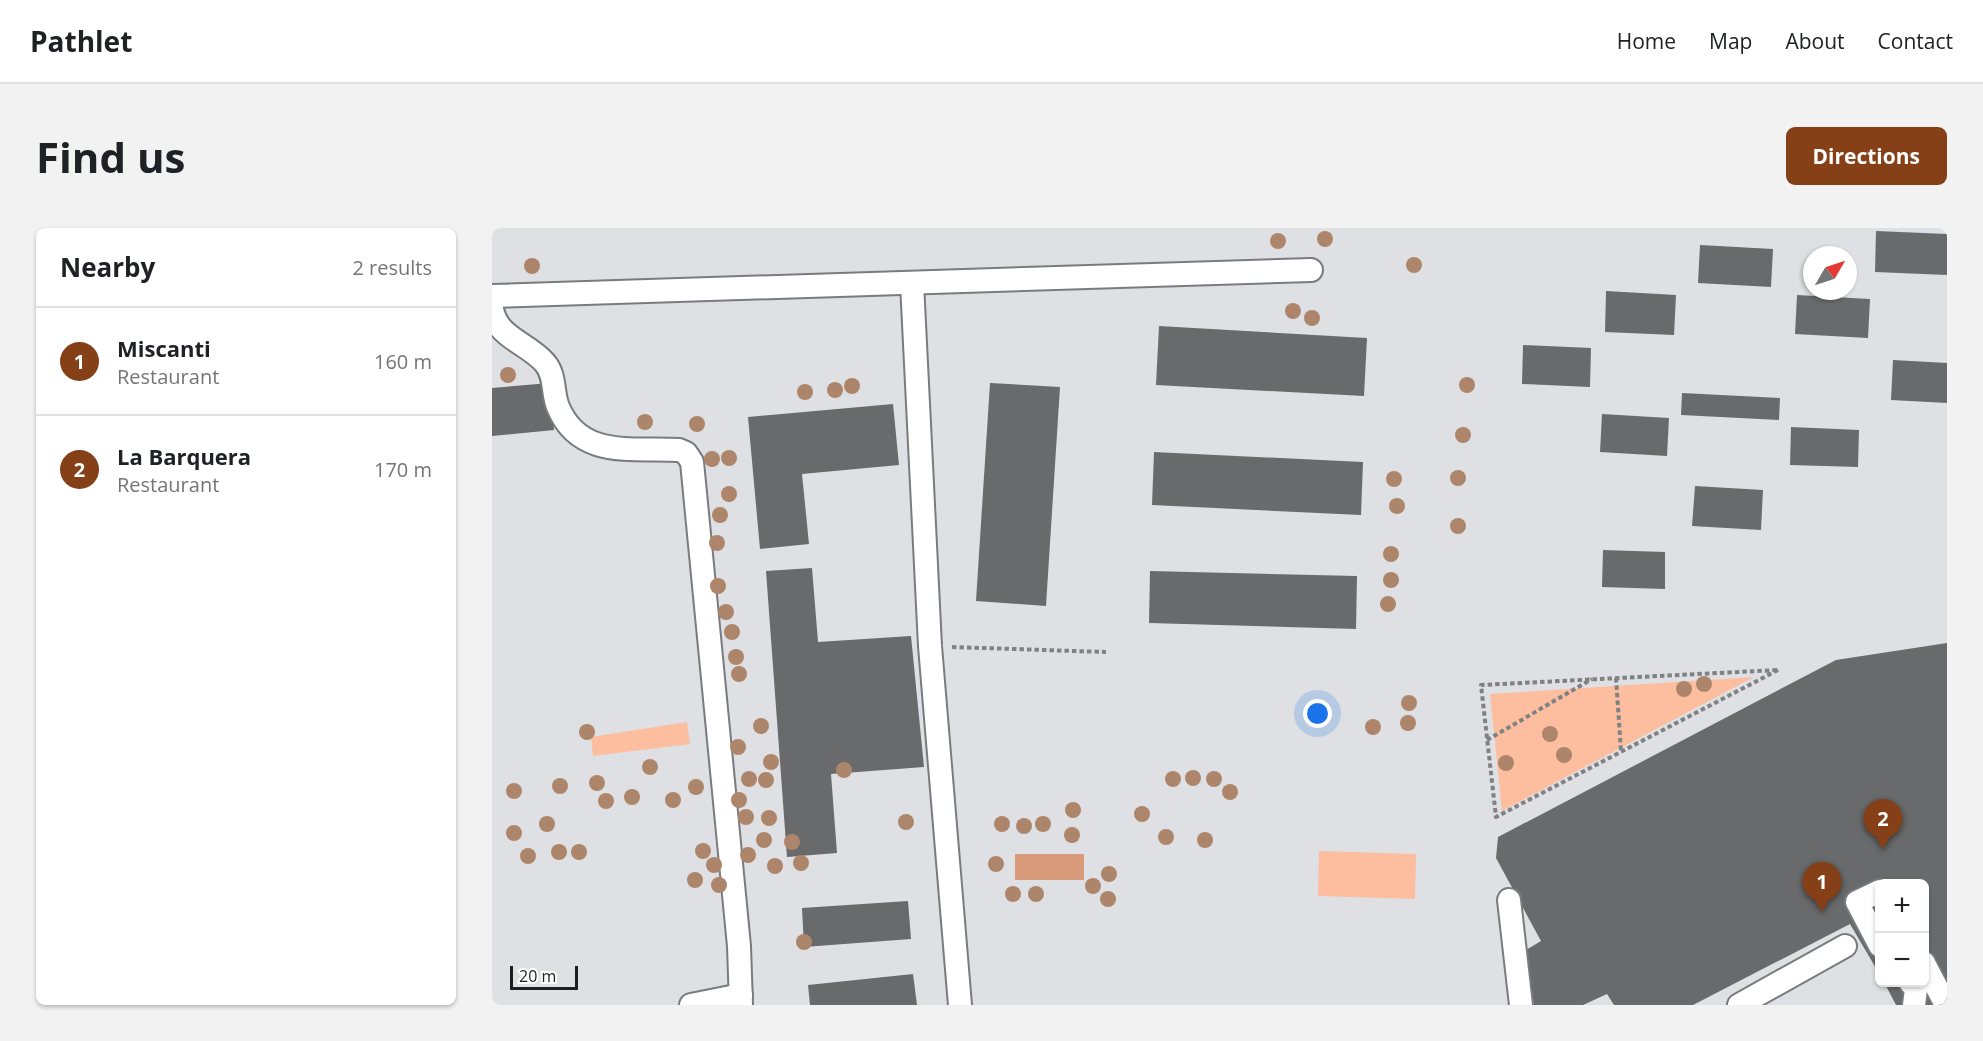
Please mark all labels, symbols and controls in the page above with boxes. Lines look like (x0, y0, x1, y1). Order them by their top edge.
text: Pathlet (30, 22, 132, 60)
text: Home (1617, 27, 1676, 55)
text: Map (1709, 27, 1752, 55)
text: About (1785, 27, 1845, 55)
text: Contact (1878, 27, 1953, 55)
button: Directions (1786, 127, 1947, 185)
text: Find us (36, 128, 185, 185)
north arrow (1803, 246, 1857, 300)
text: Nearby (60, 249, 155, 285)
text: 2 results (352, 254, 432, 281)
text: Miscanti (117, 333, 211, 363)
text: 1 (74, 348, 85, 375)
text: 160 m (374, 348, 432, 375)
text: Restaurant (117, 363, 219, 390)
text: La Barquera (117, 441, 251, 471)
text: 2 (74, 456, 85, 483)
text: 170 m (374, 456, 432, 483)
text: Restaurant (117, 471, 219, 498)
your location (1303, 699, 1332, 728)
pin: 2 (1864, 800, 1902, 849)
pin: 1 (1802, 862, 1842, 912)
map controls (1875, 879, 1929, 987)
button: + (1875, 879, 1929, 933)
button: − (1875, 933, 1929, 987)
scale bar (510, 963, 578, 990)
text: 20 m (519, 965, 556, 987)

